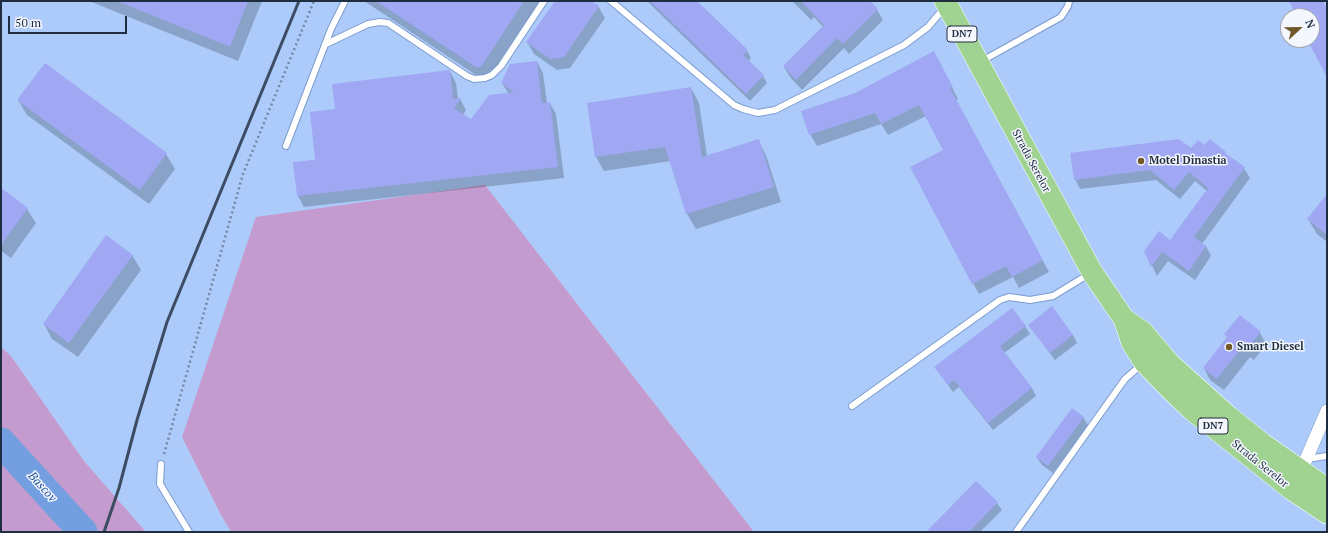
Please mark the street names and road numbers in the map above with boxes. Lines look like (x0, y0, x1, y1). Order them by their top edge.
road number: DN7 (947, 26, 977, 42)
street label: Strada Serelor (1009, 127, 1053, 195)
road number: DN7 (1198, 418, 1228, 434)
street label: Strada Serelor (1229, 437, 1291, 491)

